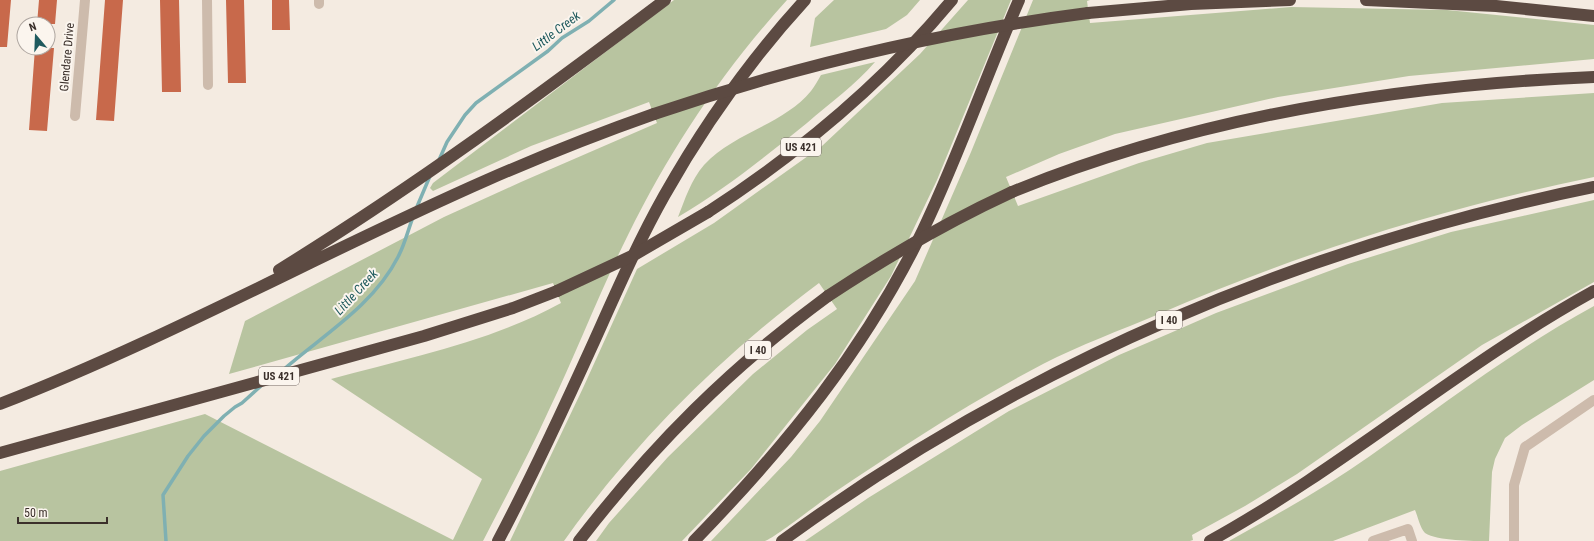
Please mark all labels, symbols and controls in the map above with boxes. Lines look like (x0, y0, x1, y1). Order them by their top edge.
water label: Little Creek (529, 8, 583, 54)
north arrow (16, 16, 56, 56)
text: N (28, 20, 38, 34)
street label: Glendare Drive (57, 22, 77, 92)
road number: US 421 (781, 138, 821, 156)
water label: Little Creek (331, 266, 381, 318)
road number: I 40 (1156, 311, 1182, 329)
road number: I 40 (745, 341, 771, 359)
road number: US 421 (259, 367, 299, 385)
scale bar (18, 499, 107, 525)
text: 50 m (24, 506, 48, 520)

